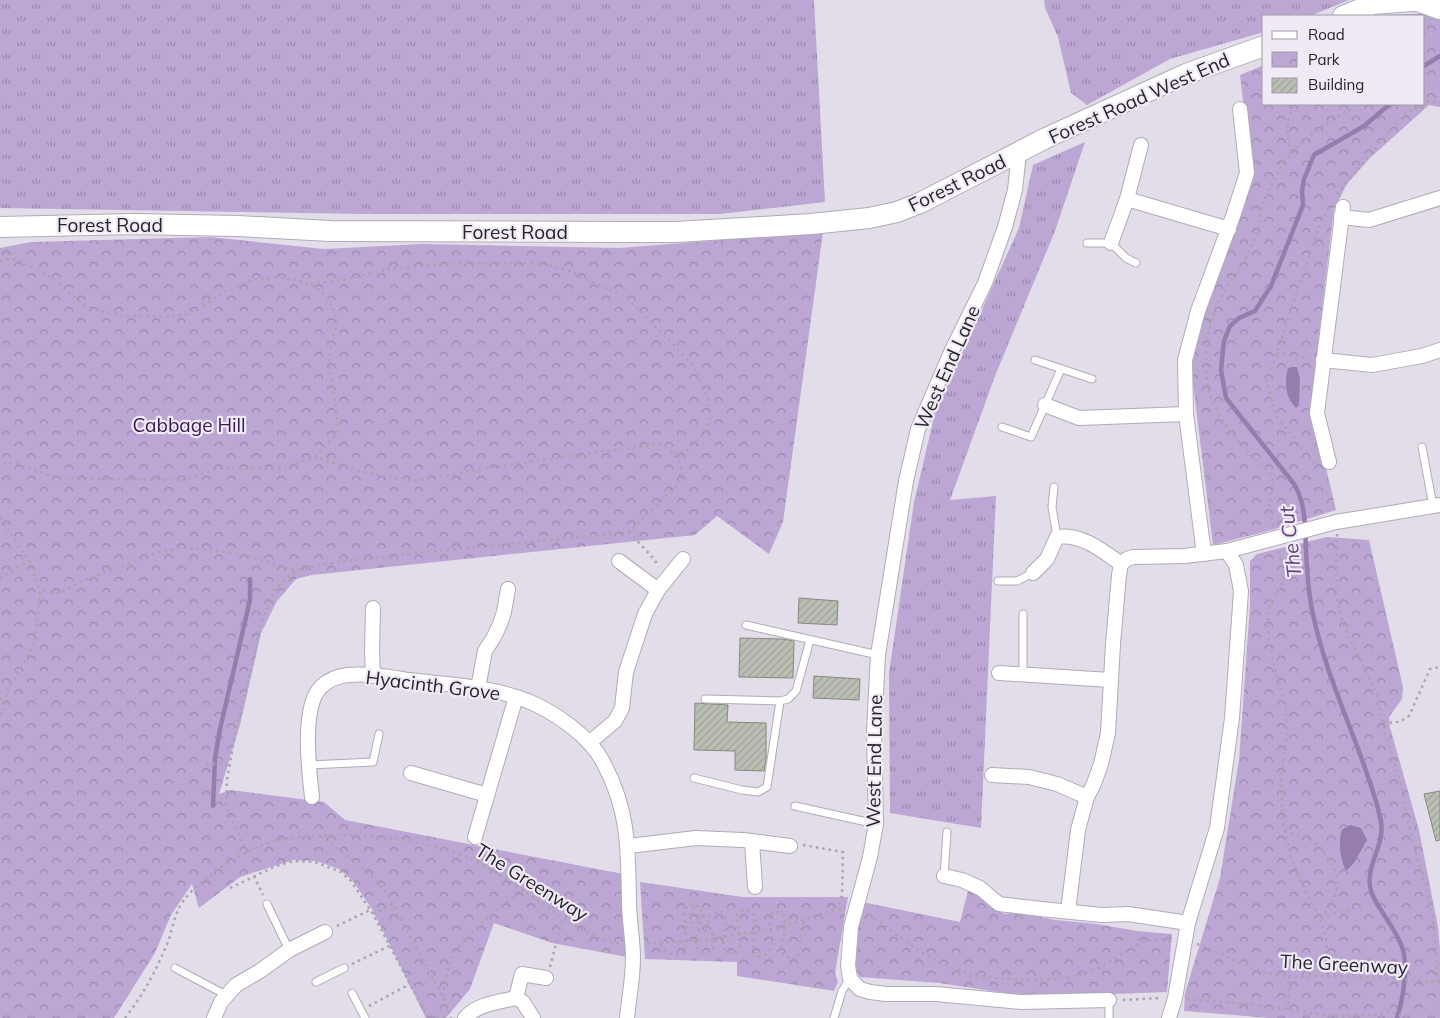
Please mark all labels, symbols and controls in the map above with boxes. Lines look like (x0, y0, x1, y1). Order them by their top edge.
legend (1262, 15, 1425, 105)
text: Road (1308, 25, 1345, 44)
street label: Forest Road West End (1045, 47, 1233, 149)
text: Park (1308, 50, 1340, 69)
text: Building (1308, 75, 1364, 94)
street label: Forest Road (904, 149, 1010, 217)
street label: Forest Road (57, 213, 163, 237)
street label: Forest Road (462, 220, 568, 244)
street label: West End Lane (909, 301, 985, 433)
park label: Cabbage Hill (132, 413, 246, 437)
water label: The Cut (1273, 504, 1307, 579)
street label: Hyacinth Grove (364, 665, 502, 705)
street label: West End Lane (861, 694, 887, 828)
street label: The Greenway (471, 838, 593, 926)
street label: The Greenway (1279, 949, 1409, 979)

